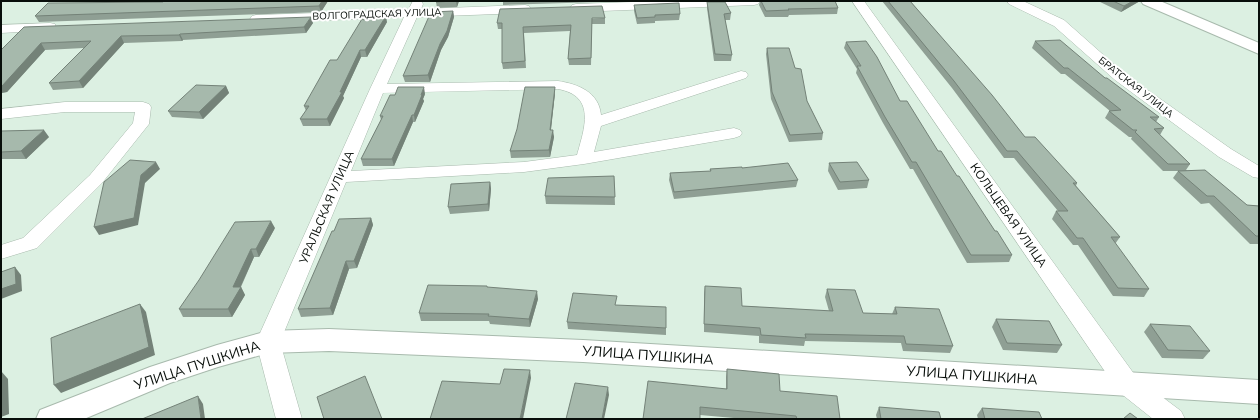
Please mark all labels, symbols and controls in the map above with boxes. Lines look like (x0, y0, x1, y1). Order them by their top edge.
street label: ВОЛГОГРАДСКАЯ УЛИЦА (312, 5, 442, 23)
street label: БРАТСКАЯ УЛИЦА (1096, 54, 1177, 121)
street label: УРАЛЬСКАЯ УЛИЦА (295, 148, 357, 267)
street label: КОЛЬЦЕВАЯ УЛИЦА (967, 160, 1051, 270)
street label: УЛИЦА ПУШКИНА (131, 336, 263, 394)
street label: УЛИЦА ПУШКИНА (581, 341, 715, 369)
street label: УЛИЦА ПУШКИНА (905, 361, 1039, 389)

